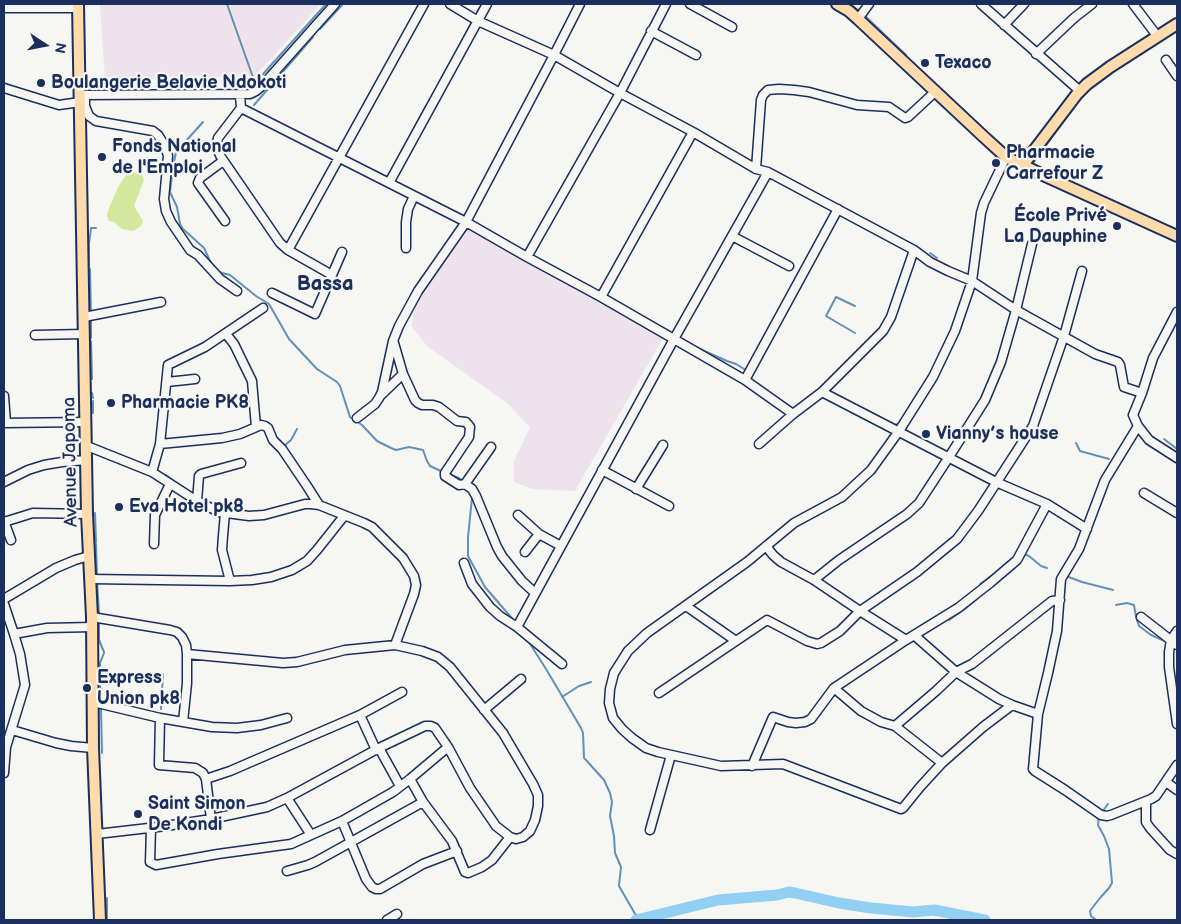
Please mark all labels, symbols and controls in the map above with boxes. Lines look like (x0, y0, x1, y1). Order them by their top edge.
north arrow (20, 20, 70, 70)
text: N (51, 41, 70, 55)
place label: Texaco (935, 52, 992, 74)
marker: Texaco (919, 57, 931, 69)
place label: Boulangerie Belavie Ndokoti (51, 72, 286, 94)
marker: Boulangerie Belavie Ndokoti (35, 77, 47, 89)
place label: Fonds National de l'Emploi (112, 136, 236, 178)
place label: Pharmacie Carrefour Z (1006, 142, 1103, 184)
marker: Fonds National de l'Emploi (96, 151, 108, 163)
marker: Pharmacie Carrefour Z (990, 157, 1002, 169)
place label: École Privé La Dauphine (1004, 205, 1107, 248)
marker: École Privé La Dauphine (1111, 220, 1123, 232)
district label: Bassa (297, 273, 353, 297)
place label: Pharmacie PK8 (121, 392, 249, 414)
street label: Avenue Japoma (59, 397, 83, 527)
marker: Pharmacie PK8 (105, 397, 117, 409)
place label: Vianny’s house (936, 423, 1059, 445)
marker: Vianny’s house (920, 428, 932, 440)
place label: Eva Hotel pk8 (129, 496, 244, 518)
marker: Eva Hotel pk8 (113, 501, 125, 513)
place label: Express Union pk8 (97, 667, 180, 710)
marker: Express Union pk8 (81, 682, 93, 694)
place label: Saint Simon De Kondi (148, 793, 246, 836)
marker: Saint Simon De Kondi (132, 808, 144, 820)

